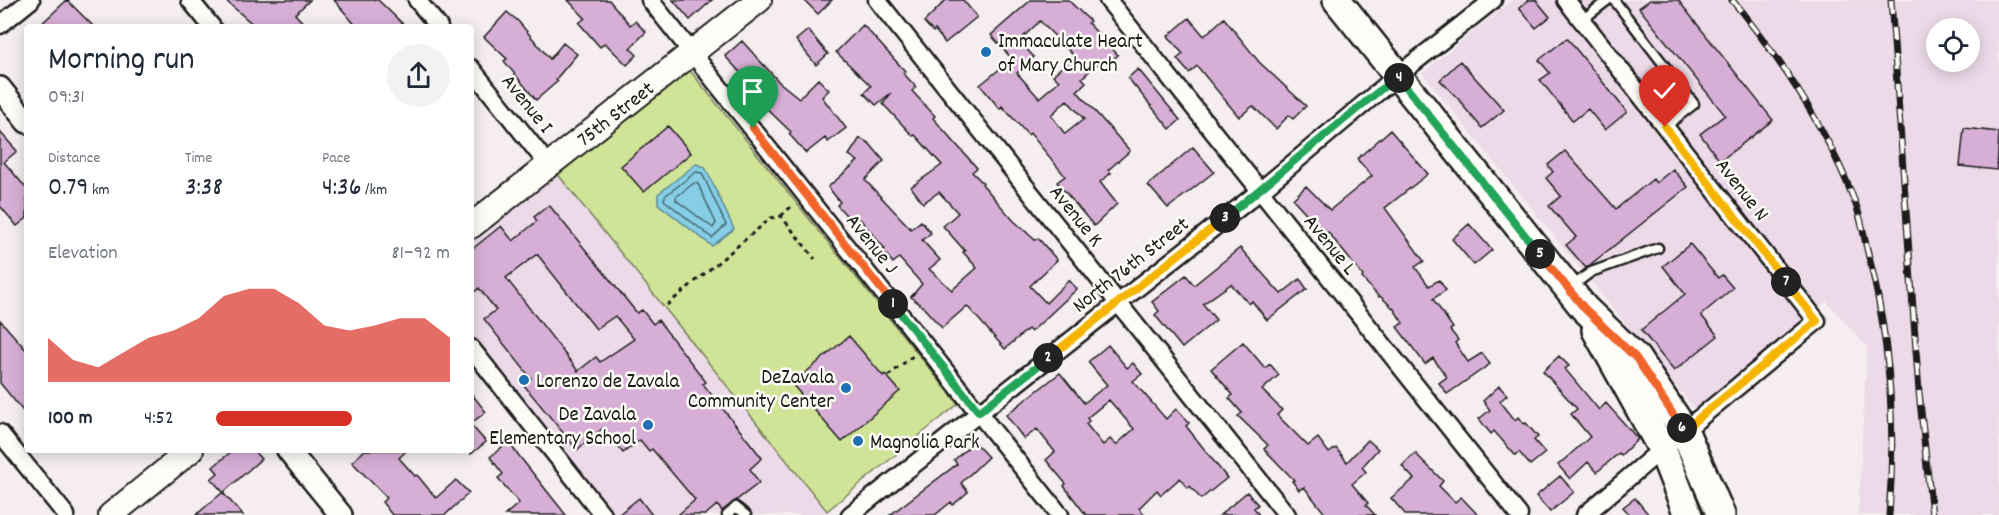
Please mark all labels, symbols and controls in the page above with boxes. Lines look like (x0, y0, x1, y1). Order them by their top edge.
map controls (1926, 18, 1980, 72)
button: locate (1926, 18, 1980, 72)
place label: Immaculate Heart of Mary Church (998, 28, 1143, 82)
text: Morning run (48, 38, 195, 85)
button: share (387, 44, 450, 107)
marker: Immaculate Heart of Mary Church (979, 45, 993, 59)
pin: 4 (1384, 63, 1414, 93)
pin (1639, 65, 1690, 127)
pin (727, 66, 778, 128)
text: 4 (1396, 66, 1402, 89)
street label: Avenue I (492, 69, 559, 141)
icon: check (1648, 74, 1681, 107)
street label: 75th Street (572, 75, 662, 155)
icon: arrive (736, 75, 769, 108)
text: 09:31 (48, 84, 85, 112)
text: Distance (48, 147, 100, 170)
text: Time (185, 147, 212, 170)
text: Pace (322, 147, 350, 170)
street label: Avenue N (1706, 153, 1775, 229)
text: 0.79 (48, 170, 88, 207)
text: 3:38 (185, 170, 223, 207)
text: 4:36 (322, 170, 361, 207)
text: km (88, 179, 110, 202)
text: /km (361, 179, 387, 202)
street label: Avenue K (1040, 179, 1109, 255)
pin: 3 (1210, 203, 1240, 233)
text: 3 (1221, 206, 1229, 229)
street label: Avenue J (837, 208, 904, 281)
street label: Avenue L (1295, 209, 1363, 283)
street label: North 76th Street (1067, 211, 1197, 322)
pin: 5 (1525, 239, 1555, 269)
text: Elevation (48, 240, 118, 268)
text: 81–92 m (391, 240, 450, 268)
text: 5 (1536, 242, 1544, 265)
pin: 7 (1771, 267, 1801, 297)
text: 7 (1783, 270, 1789, 293)
pin: 1 (878, 289, 908, 319)
text: 1 (891, 292, 895, 315)
pin: 2 (1033, 343, 1063, 373)
text: 2 (1045, 346, 1052, 369)
place label: DeZavala Community Center (688, 364, 835, 418)
place label: Lorenzo de Zavala (536, 368, 680, 398)
marker: Lorenzo de Zavala (517, 373, 531, 387)
marker: DeZavala Community Center (839, 381, 853, 395)
place label: De Zavala Elementary School (489, 401, 637, 455)
text: 100 m (48, 405, 93, 433)
text: 4:52 (144, 405, 174, 433)
pin: 6 (1667, 413, 1697, 443)
text: 6 (1678, 416, 1686, 439)
marker: De Zavala Elementary School (641, 418, 655, 432)
place label: Magnolia Park (870, 429, 980, 459)
marker: Magnolia Park (851, 434, 865, 448)

